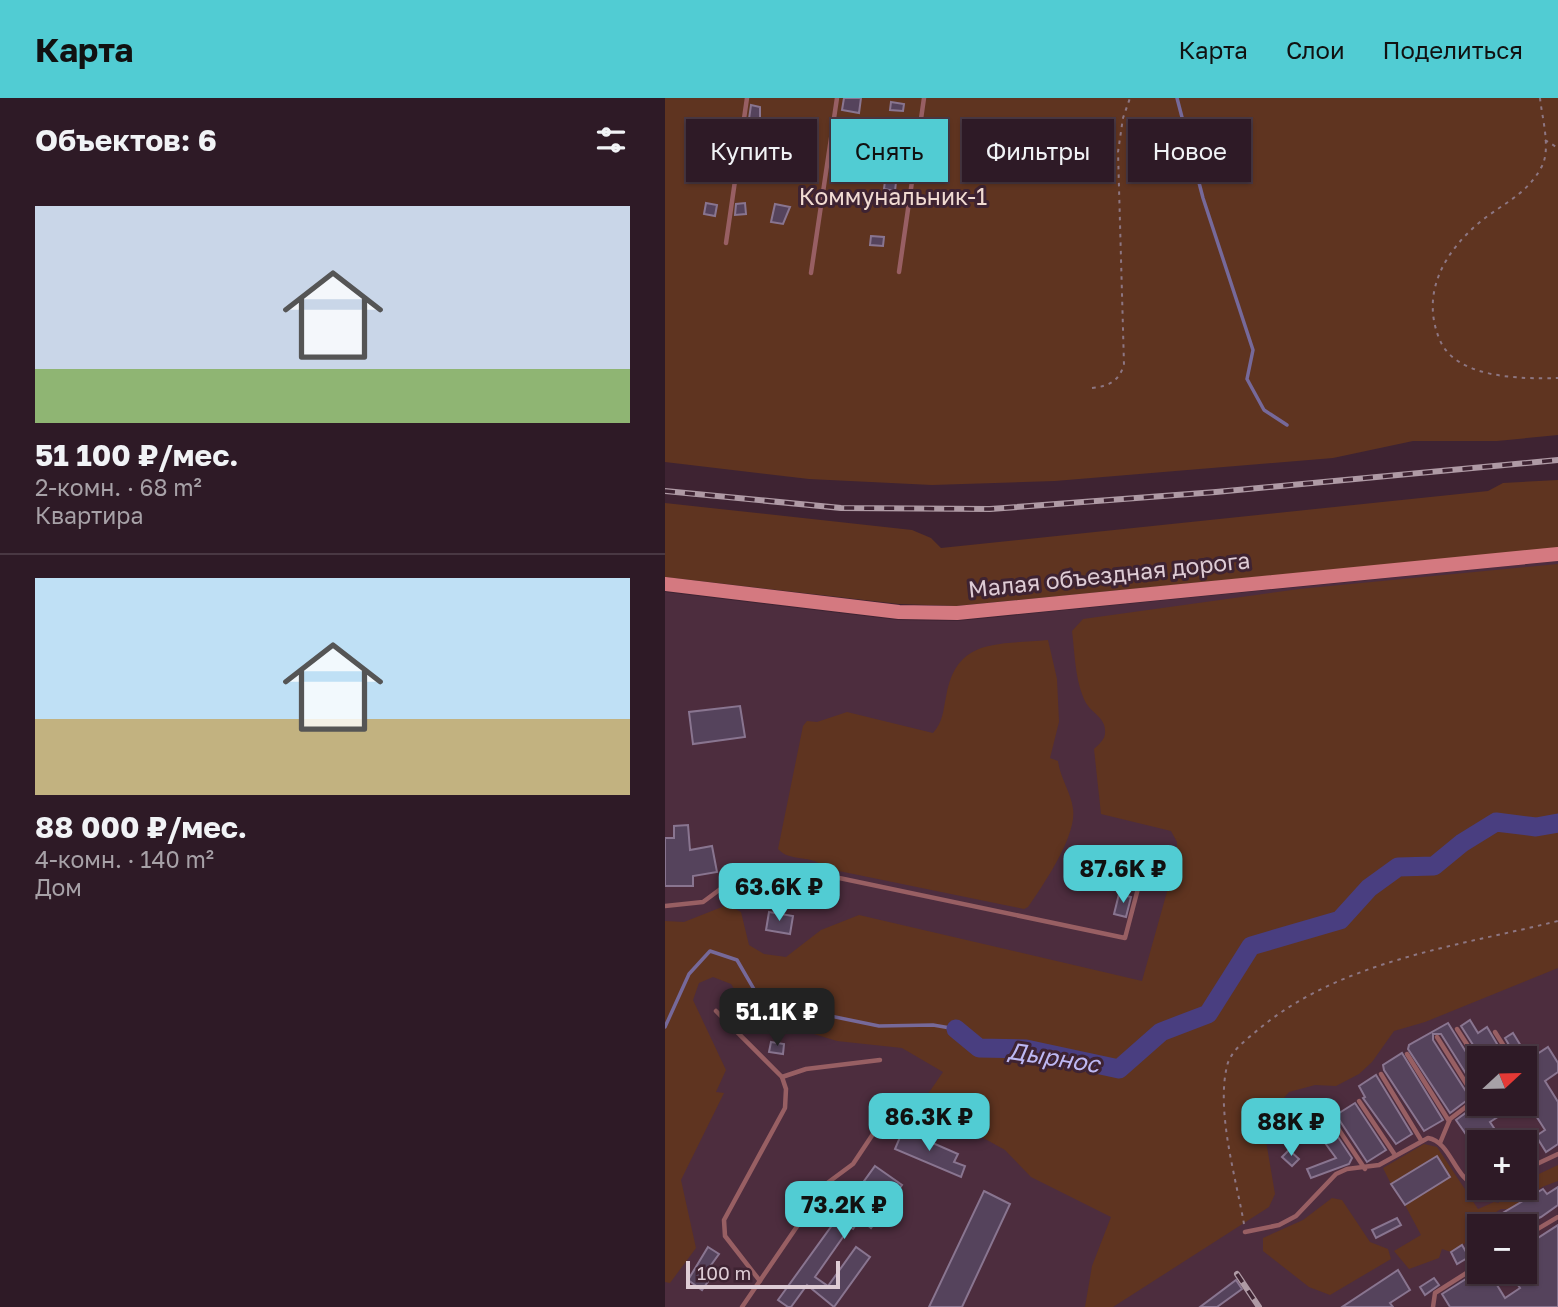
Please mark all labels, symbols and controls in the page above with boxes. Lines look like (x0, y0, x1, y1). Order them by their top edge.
text: Карта (35, 30, 134, 69)
text: Карта (1178, 35, 1248, 64)
text: Слои (1286, 35, 1345, 64)
text: Поделиться (1383, 35, 1523, 64)
chip: Купить (686, 119, 817, 182)
chip: Снять (831, 119, 948, 182)
chip: Фильтры (962, 119, 1114, 182)
chip: Новое (1128, 119, 1251, 182)
icon: filters (592, 121, 630, 159)
text: Объектов: 6 (35, 122, 217, 158)
park label: Коммунальник-1 (799, 182, 987, 210)
icon: home (270, 252, 396, 378)
text: 51 100 ₽/мес. (35, 437, 239, 473)
text: 2-комн. · 68 m² (35, 473, 202, 501)
text: Квартира (35, 501, 143, 529)
street label: Малая объездная дорога (966, 545, 1251, 603)
icon: home (270, 624, 396, 750)
text: 88 000 ₽/мес. (35, 809, 247, 845)
text: 4-комн. · 140 m² (35, 845, 214, 873)
pin: 87.6K ₽ (1058, 846, 1188, 905)
text: 87.6K ₽ (1079, 854, 1167, 882)
pin: 63.6K ₽ (714, 864, 844, 923)
text: 63.6K ₽ (735, 872, 823, 900)
text: Дом (35, 873, 82, 901)
pin: 51.1K ₽ (712, 988, 842, 1048)
text: 51.1K ₽ (735, 997, 819, 1025)
water label: Дырнос (1006, 1035, 1104, 1078)
north arrow (1467, 1046, 1537, 1116)
map controls (1467, 1046, 1537, 1284)
pin: 86.3K ₽ (864, 1094, 994, 1153)
pin: 88K ₽ (1242, 1098, 1340, 1158)
text: 86.3K ₽ (885, 1102, 973, 1130)
text: 88K ₽ (1257, 1107, 1325, 1135)
button: + (1467, 1130, 1537, 1200)
pin: 73.2K ₽ (779, 1182, 909, 1241)
text: 73.2K ₽ (801, 1190, 887, 1218)
button: − (1467, 1214, 1537, 1284)
scale bar (686, 1258, 840, 1290)
text: 100 m (697, 1261, 751, 1284)

